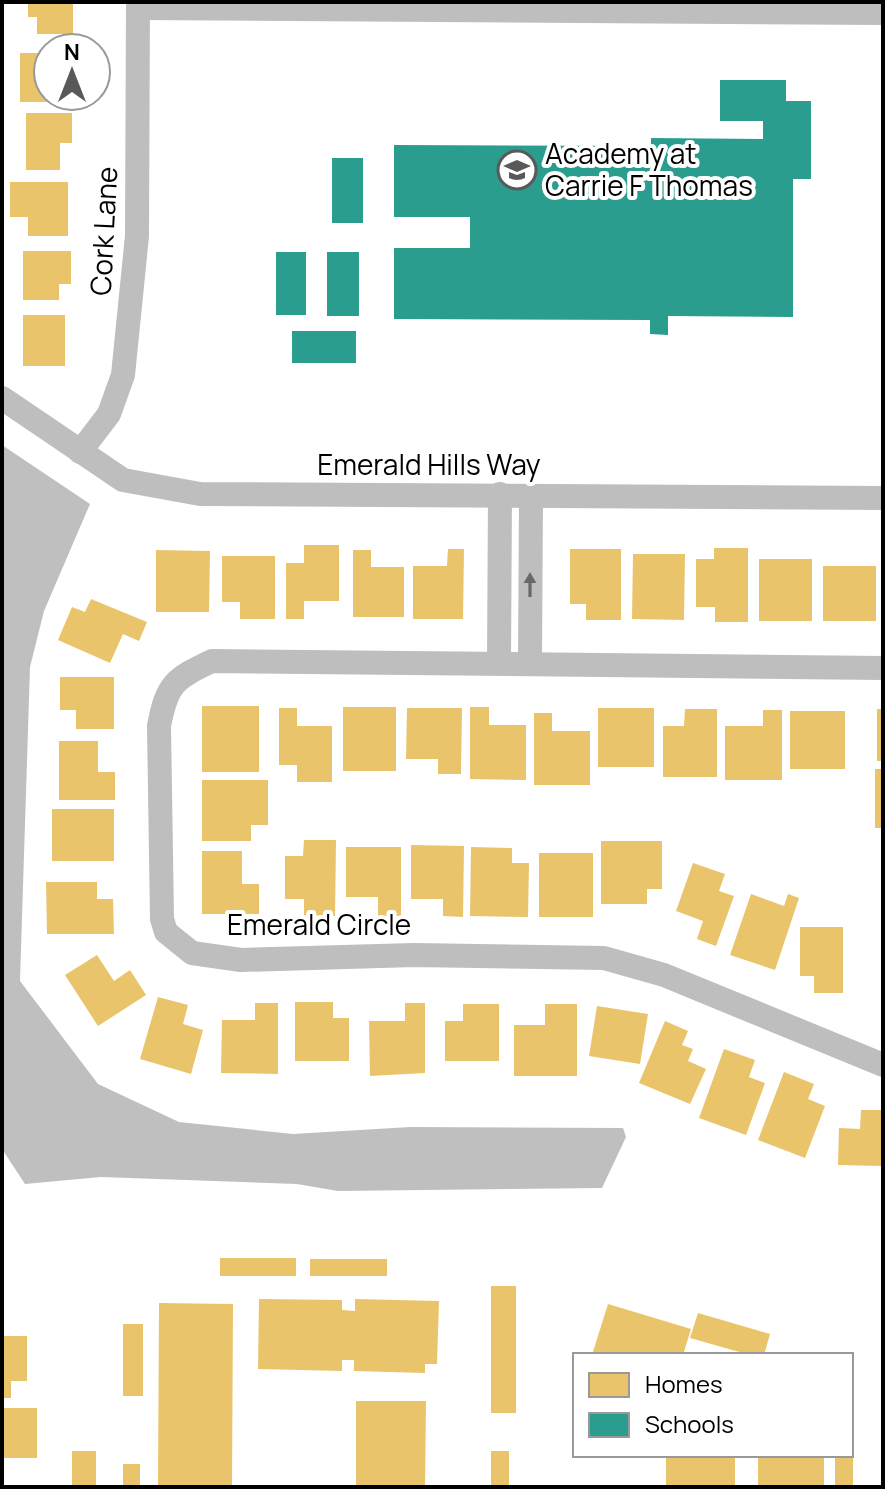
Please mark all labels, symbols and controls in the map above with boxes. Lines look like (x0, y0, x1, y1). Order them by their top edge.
north arrow (32, 32, 112, 112)
text: N (64, 37, 80, 67)
place label: Academy at Carrie F Thomas (545, 134, 753, 204)
school or university icon: Academy at Carrie F Thomas (496, 149, 538, 191)
street label: Cork Lane (81, 166, 125, 296)
street label: Emerald Hills Way (317, 445, 541, 483)
one-way arrow (524, 572, 537, 597)
street label: Emerald Circle (227, 905, 411, 943)
legend (573, 1353, 853, 1457)
text: Homes (645, 1367, 723, 1400)
text: Schools (645, 1407, 734, 1440)

